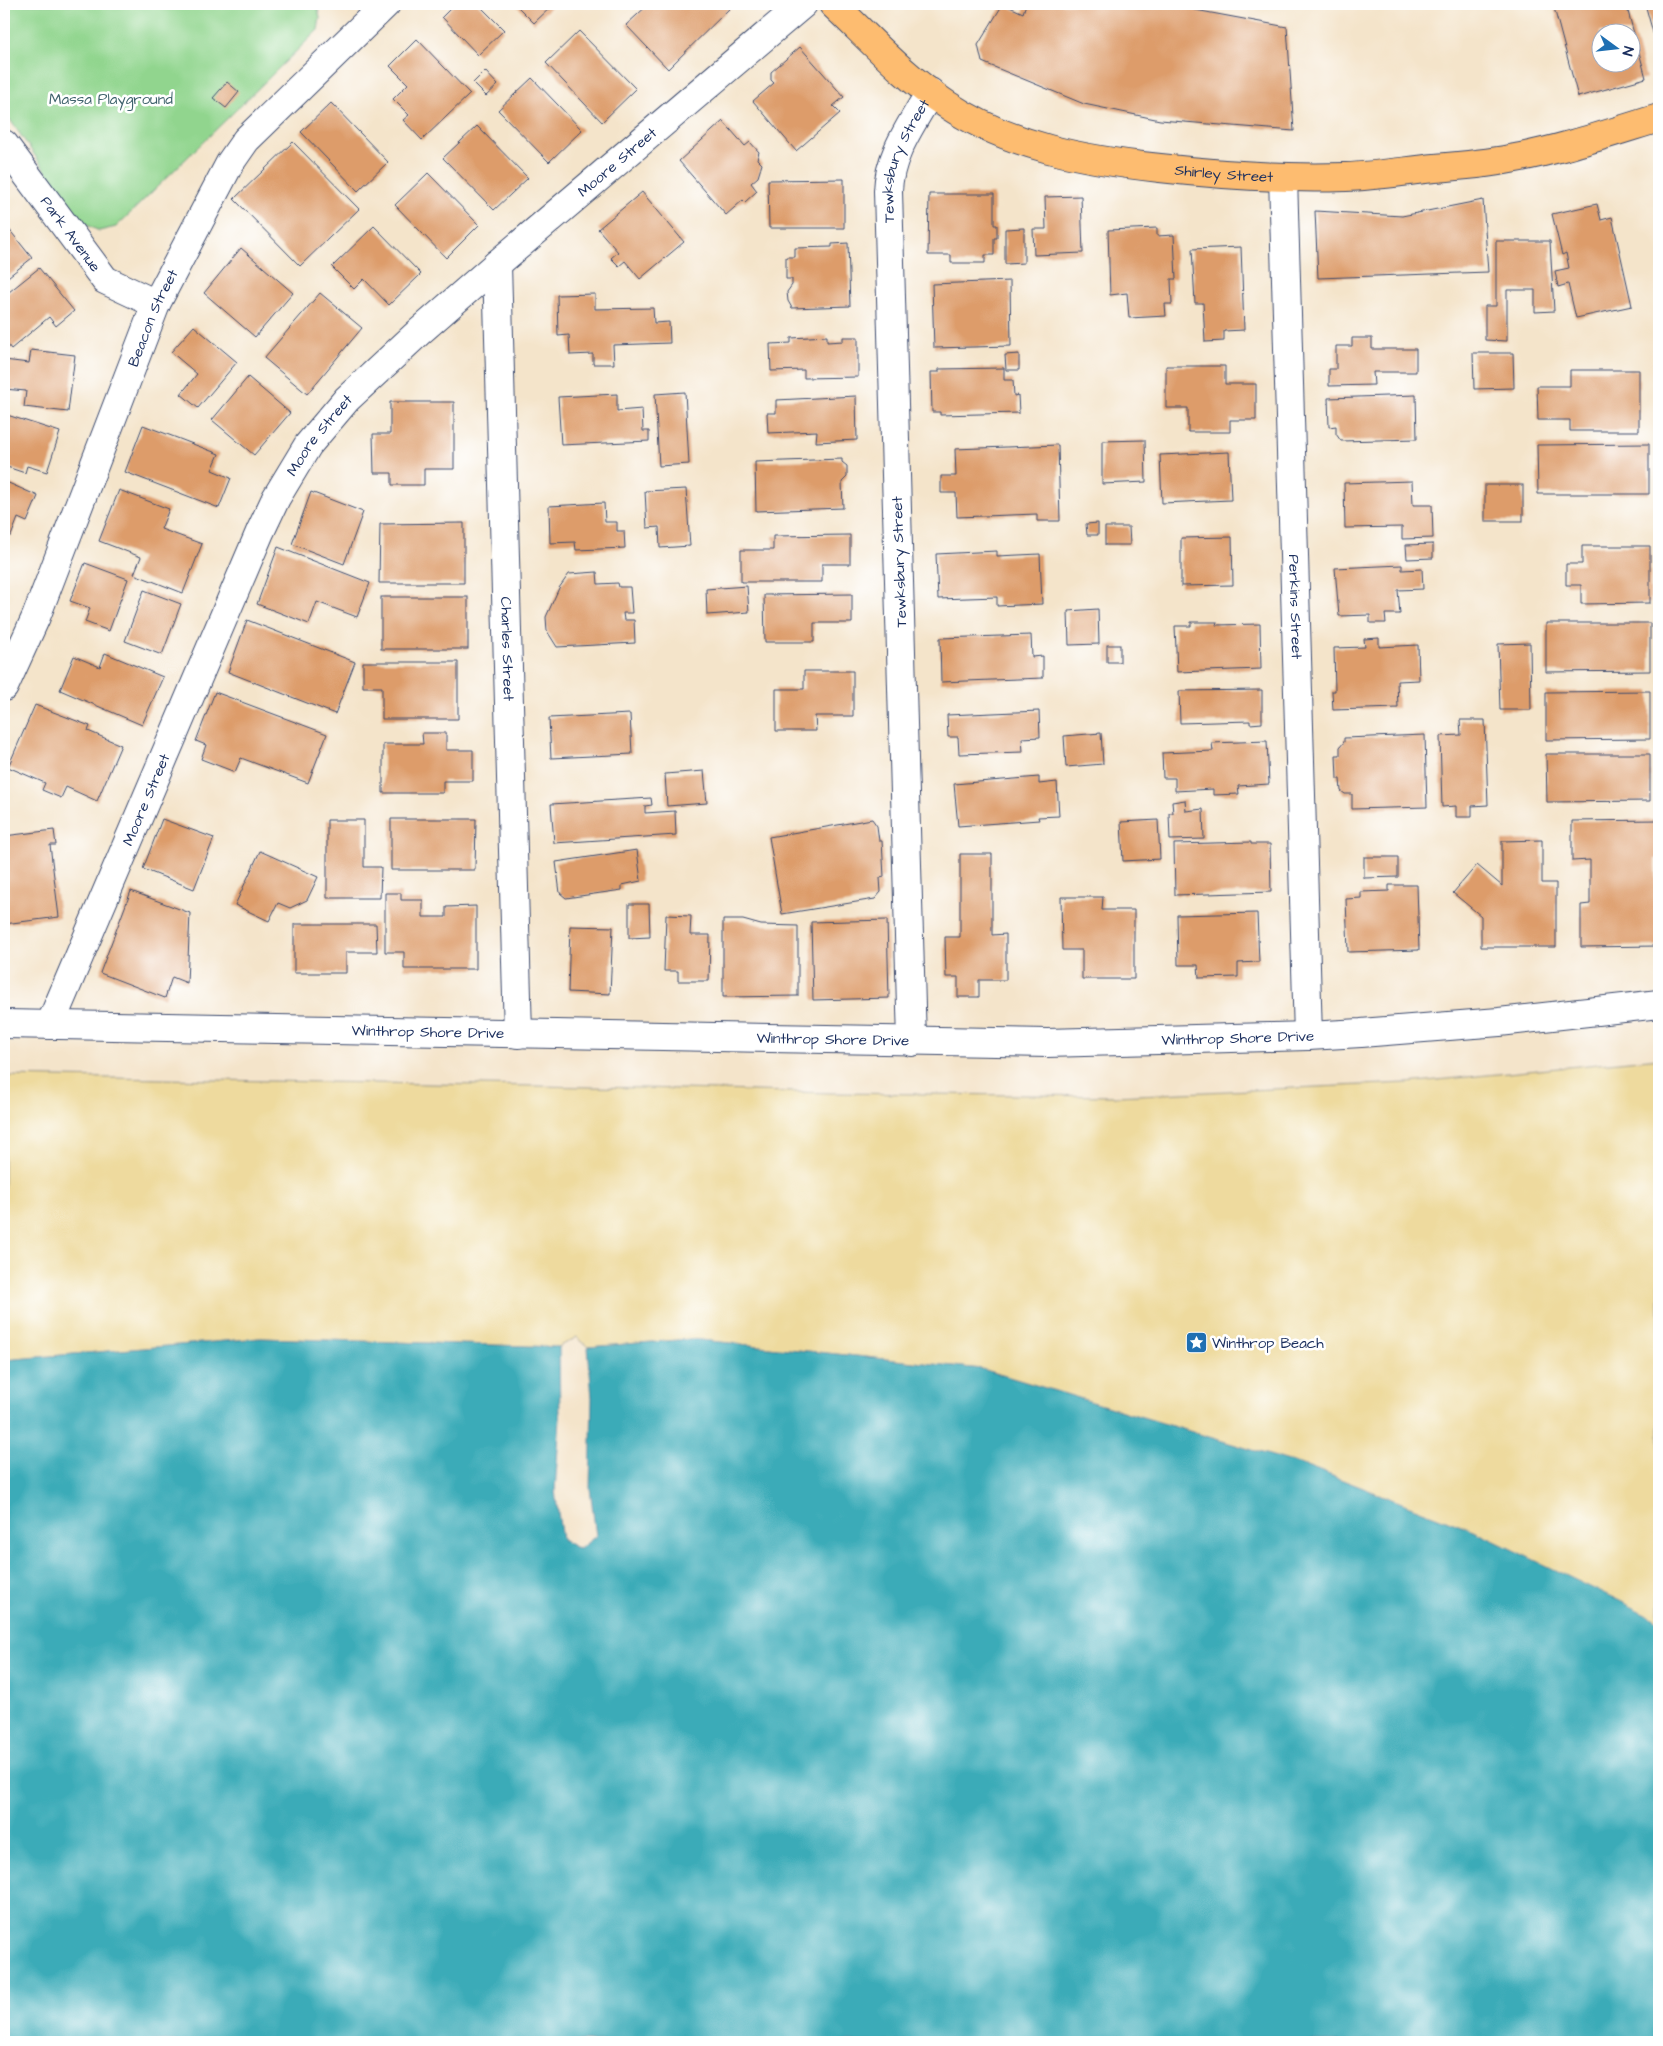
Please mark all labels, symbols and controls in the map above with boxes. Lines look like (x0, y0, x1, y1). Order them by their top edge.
north arrow (1590, 22, 1640, 72)
text: N (1617, 44, 1638, 58)
park label: Massa Playground (49, 89, 173, 111)
street label: Tewksbury Street (878, 95, 935, 223)
street label: Moore Street (573, 123, 662, 202)
street label: Shirley Street (1174, 160, 1274, 188)
street label: Park Avenue (35, 192, 105, 276)
street label: Beacon Street (123, 266, 183, 370)
street label: Moore Street (282, 389, 357, 480)
street label: Tewksbury Street (887, 496, 913, 628)
street label: Perkins Street (1283, 554, 1307, 660)
street label: Charles Street (495, 596, 519, 701)
street label: Moore Street (118, 751, 175, 849)
street label: Winthrop Shore Drive (351, 1020, 504, 1044)
street label: Winthrop Shore Drive (1161, 1026, 1315, 1051)
street label: Winthrop Shore Drive (756, 1028, 909, 1051)
place icon: Winthrop Beach (1184, 1331, 1208, 1355)
place label: Winthrop Beach (1212, 1333, 1324, 1354)

